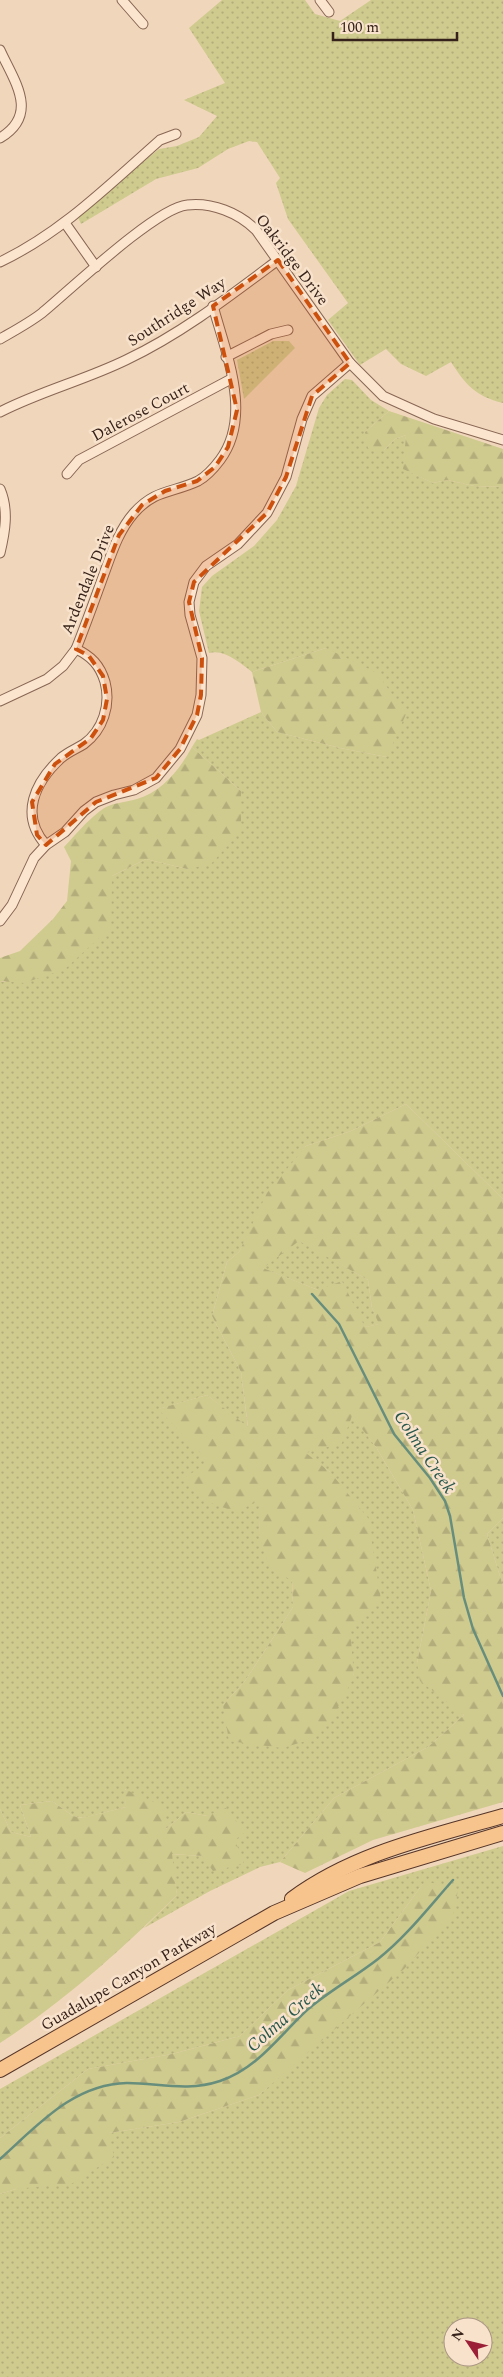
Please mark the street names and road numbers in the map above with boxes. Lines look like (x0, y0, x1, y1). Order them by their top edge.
street label: Oakridge Drive (250, 209, 335, 311)
street label: Southridge Way (123, 270, 231, 353)
street label: Dalerose Court (87, 376, 194, 448)
street label: Ardendale Drive (55, 521, 121, 638)
street label: Guadalupe Canyon Parkway (36, 1916, 222, 2037)

